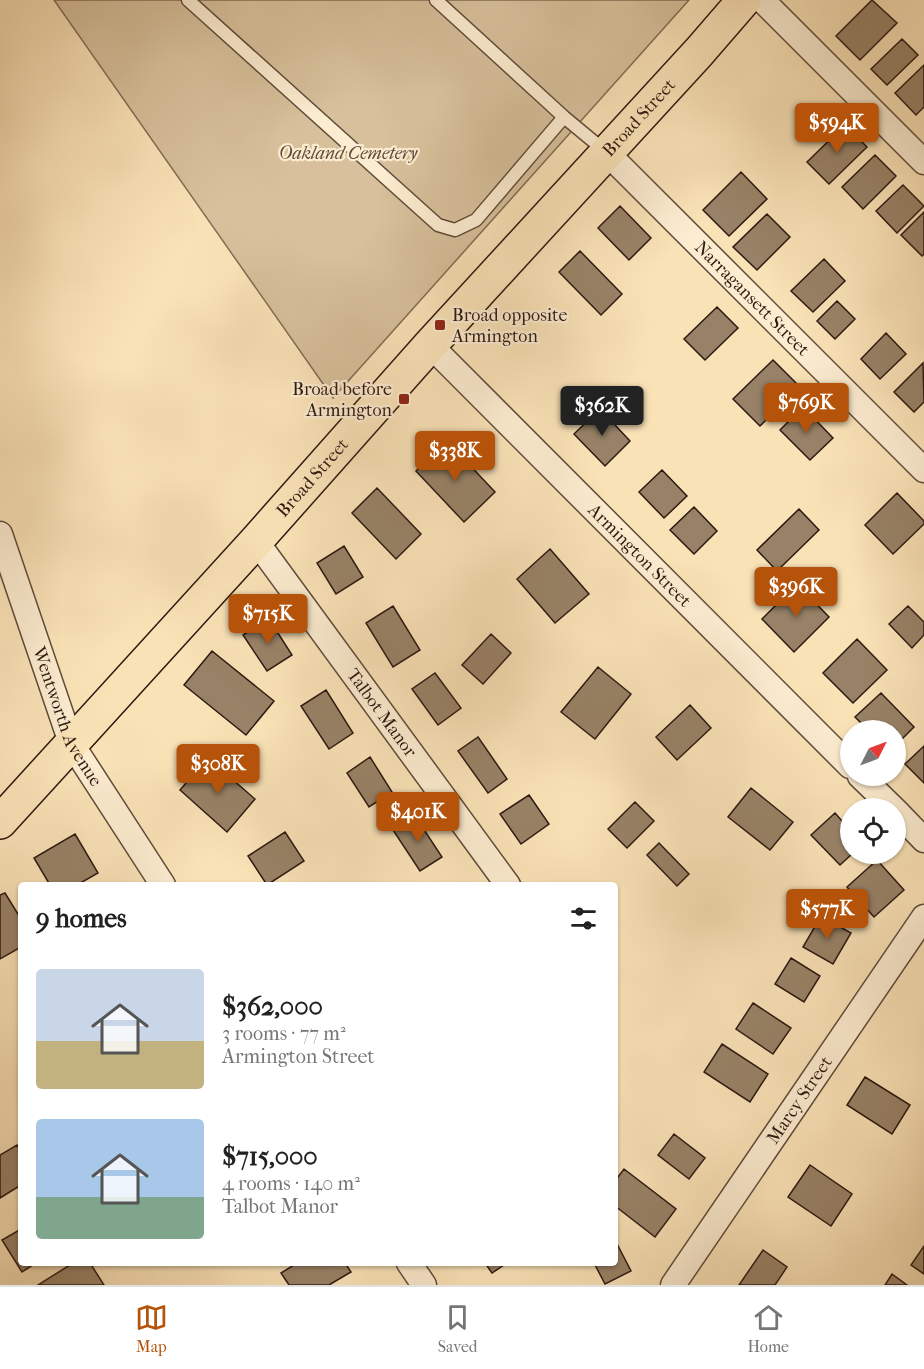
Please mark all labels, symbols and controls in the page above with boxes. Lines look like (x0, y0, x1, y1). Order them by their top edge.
street label: Broad Street (598, 74, 680, 161)
pin: $594K (795, 103, 879, 154)
text: $594K (809, 111, 865, 134)
park label: Oakland Cemetery (279, 143, 418, 164)
street label: Narragansett Street (691, 237, 814, 360)
place label: Broad opposite Armington (451, 305, 567, 347)
marker: Broad opposite Armington (433, 318, 447, 332)
place label: Broad before Armington (292, 379, 393, 421)
pin: $769K (764, 383, 848, 434)
pin: $362K (560, 386, 644, 437)
text: $769K (778, 391, 834, 414)
marker: Broad before Armington (397, 392, 411, 406)
text: $362K (575, 394, 629, 417)
pin: $338K (413, 431, 497, 482)
street label: Broad Street (272, 434, 353, 521)
text: $338K (429, 439, 481, 462)
street label: Armington Street (583, 499, 696, 612)
pin: $396K (754, 567, 838, 618)
text: $396K (768, 575, 824, 598)
pin: $715K (226, 594, 310, 645)
text: $715K (243, 602, 293, 625)
street label: Wentworth Avenue (28, 643, 107, 790)
street label: Talbot Manor (343, 664, 421, 761)
north arrow (840, 720, 906, 786)
map controls (840, 720, 906, 864)
pin: $308K (176, 744, 260, 795)
text: $308K (191, 752, 245, 775)
pin: $401K (376, 792, 460, 843)
button: locate (840, 798, 906, 864)
text: $401K (390, 800, 446, 823)
pin: $577K (785, 889, 869, 940)
text: $577K (800, 897, 854, 920)
icon: filters (567, 902, 600, 935)
text: 9 homes (36, 903, 127, 934)
text: $362,000 (222, 991, 323, 1022)
icon: home (84, 993, 156, 1065)
text: 3 rooms · 77 m² (222, 1022, 346, 1045)
text: Armington Street (222, 1045, 374, 1068)
street label: Marcy Street (762, 1052, 837, 1148)
text: $715,000 (222, 1141, 318, 1172)
icon: home (84, 1143, 156, 1215)
text: 4 rooms · 140 m² (222, 1172, 360, 1195)
text: Talbot Manor (222, 1195, 338, 1218)
tab: Map (135, 1301, 168, 1356)
tab: Saved (438, 1301, 478, 1356)
tab: Home (747, 1301, 789, 1356)

